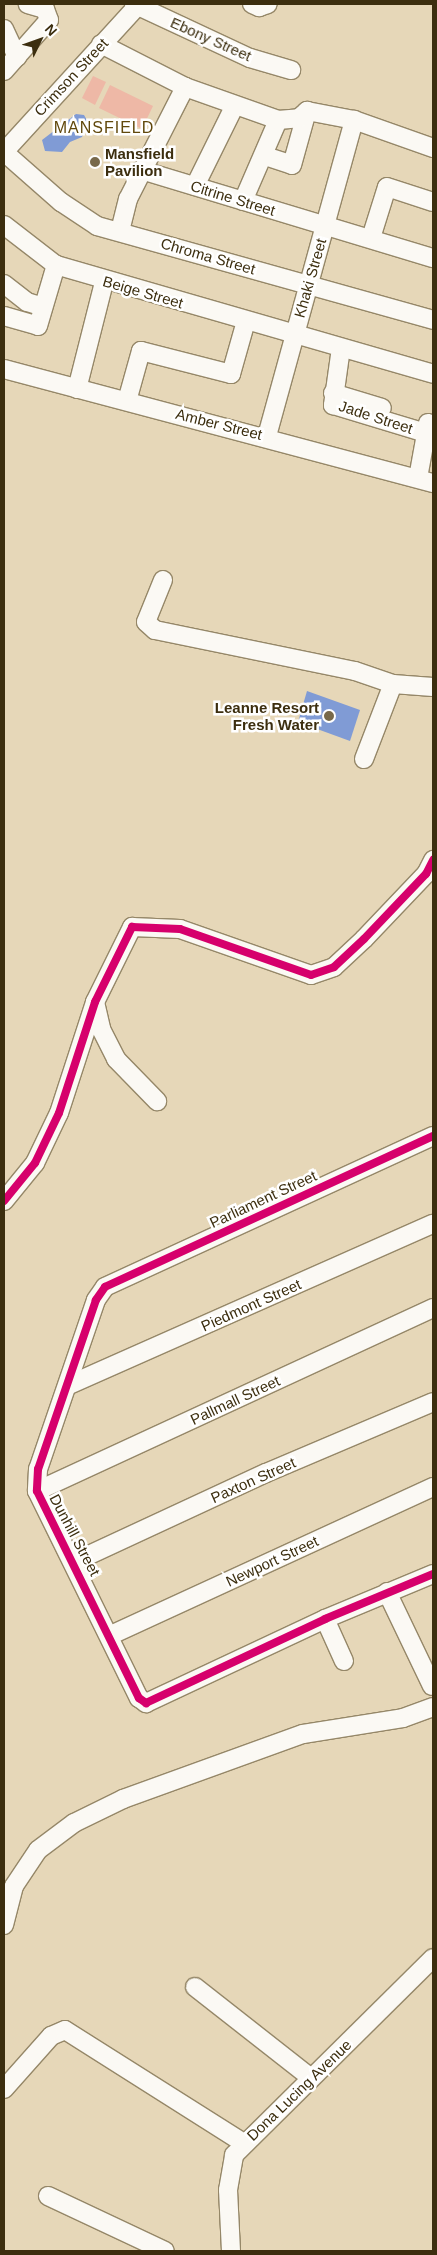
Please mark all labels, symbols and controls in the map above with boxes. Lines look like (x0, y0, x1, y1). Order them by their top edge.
street label: Ebony Street (168, 13, 254, 65)
north arrow (15, 15, 65, 65)
text: N (42, 21, 60, 39)
street label: Crimson Street (30, 34, 112, 120)
district label: MANSFIELD (53, 118, 155, 138)
place label: Mansfield Pavilion (105, 144, 174, 179)
marker: Mansfield Pavilion (89, 156, 101, 168)
street label: Citrine Street (189, 177, 277, 219)
street label: Chroma Street (159, 234, 257, 278)
street label: Khaki Street (290, 236, 330, 320)
street label: Beige Street (101, 272, 185, 312)
street label: Jade Street (337, 397, 415, 437)
street label: Amber Street (174, 405, 264, 443)
place label: Leanne Resort Fresh Water (215, 698, 319, 733)
marker: Leanne Resort Fresh Water (323, 710, 335, 722)
street label: Parliament Street (207, 1166, 319, 1232)
street label: Piedmont Street (198, 1275, 304, 1335)
street label: Pallmall Street (187, 1371, 283, 1429)
street label: Paxton Street (208, 1453, 298, 1507)
street label: Dunhill Street (46, 1491, 104, 1579)
street label: Newport Street (223, 1532, 321, 1590)
street label: Dona Lucing Avenue (243, 2035, 355, 2145)

